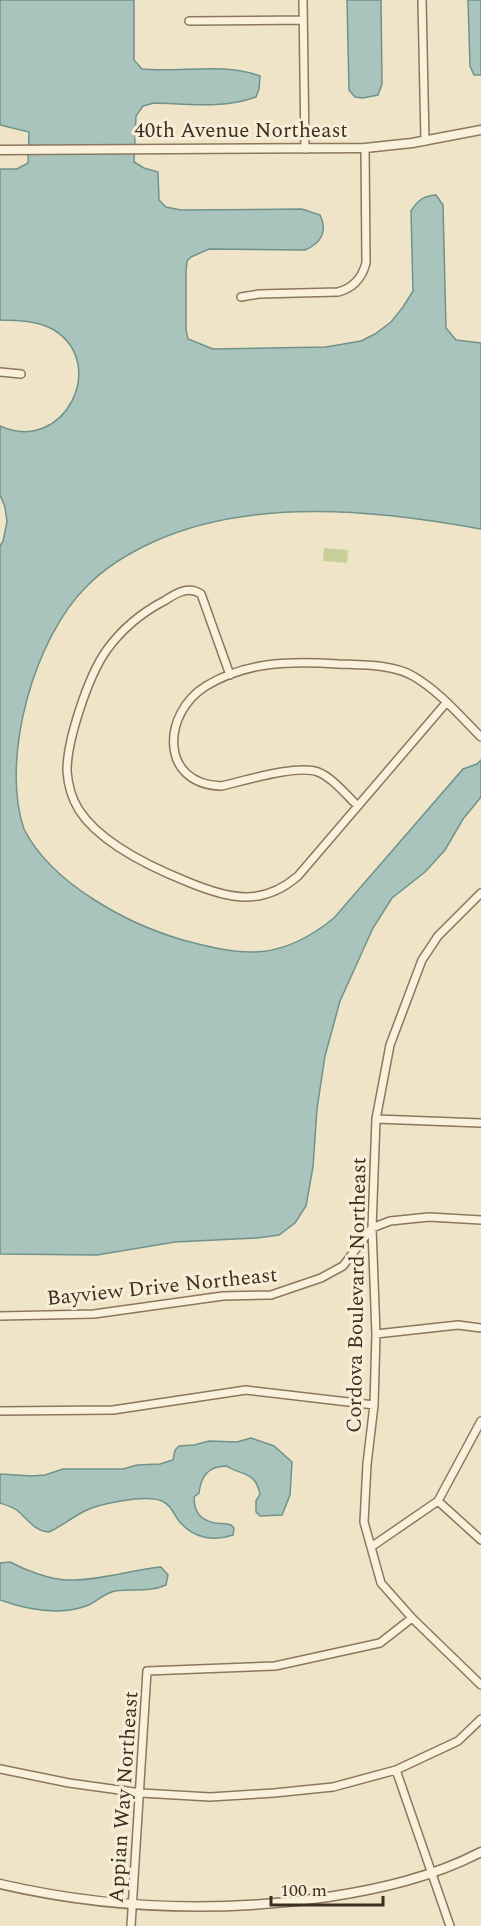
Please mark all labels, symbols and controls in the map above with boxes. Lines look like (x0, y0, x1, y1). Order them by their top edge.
street label: 40th Avenue Northeast (134, 115, 348, 147)
street label: Cordova Boulevard Northeast (339, 1157, 375, 1433)
street label: Bayview Drive Northeast (45, 1259, 279, 1315)
street label: Appian Way Northeast (101, 1690, 147, 1904)
scale bar (271, 1869, 384, 1907)
text: 100 m (280, 1877, 327, 1904)

